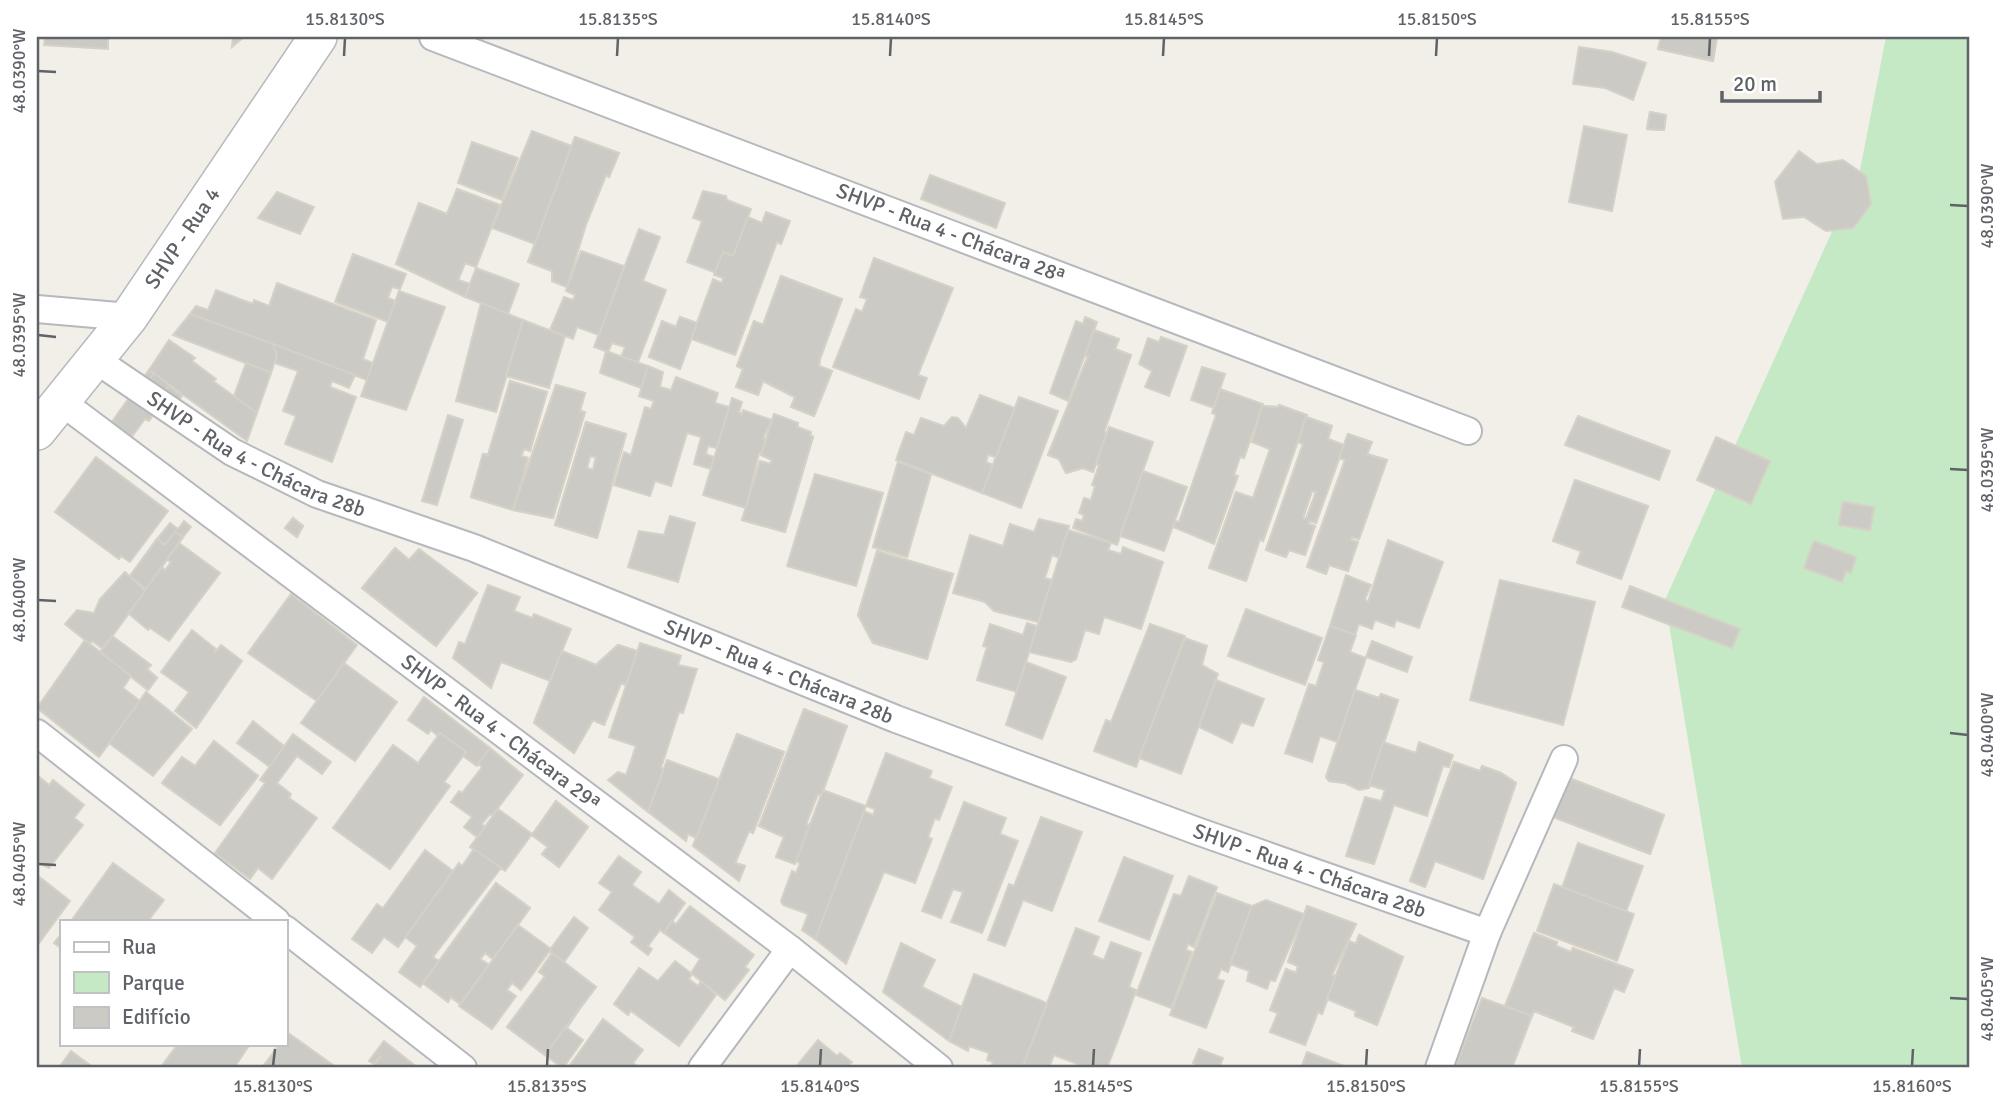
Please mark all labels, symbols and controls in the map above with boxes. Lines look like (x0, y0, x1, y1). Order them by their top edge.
text: 15.8130°S (305, 8, 385, 30)
text: 15.8135°S (578, 8, 658, 30)
text: 15.8140°S (851, 8, 931, 30)
text: 15.8145°S (1124, 8, 1204, 30)
text: 15.8150°S (1397, 8, 1477, 30)
text: 15.8155°S (1670, 8, 1750, 30)
text: 48.0390°W (8, 28, 30, 114)
scale bar (1722, 60, 1820, 104)
text: 20 m (1733, 71, 1777, 97)
text: 48.0390°W (1976, 163, 1998, 249)
street label: SHVP - Rua 4 - Chácara 28ª (833, 177, 1069, 289)
street label: SHVP - Rua 4 (139, 182, 226, 293)
text: 48.0395°W (8, 292, 30, 378)
street label: SHVP - Rua 4 - Chácara 28b (142, 385, 369, 523)
text: 48.0395°W (1976, 427, 1998, 513)
text: 48.0400°W (8, 557, 30, 643)
street label: SHVP - Rua 4 - Chácara 28b (660, 613, 897, 730)
street label: SHVP - Rua 4 - Chácara 29ª (396, 649, 606, 815)
text: 48.0400°W (1976, 692, 1998, 778)
street label: SHVP - Rua 4 - Chácara 28b (1190, 818, 1430, 924)
text: 48.0405°W (8, 821, 30, 907)
legend (60, 920, 287, 1046)
text: Rua (122, 934, 156, 960)
text: 48.0405°W (1976, 956, 1998, 1042)
text: Parque (122, 970, 185, 996)
text: Edifício (122, 1004, 191, 1030)
text: 15.8130°S (233, 1075, 313, 1097)
text: 15.8135°S (507, 1075, 587, 1097)
text: 15.8140°S (780, 1075, 860, 1097)
text: 15.8145°S (1053, 1075, 1133, 1097)
text: 15.8150°S (1326, 1075, 1406, 1097)
text: 15.8155°S (1599, 1075, 1679, 1097)
text: 15.8160°S (1872, 1075, 1952, 1097)

